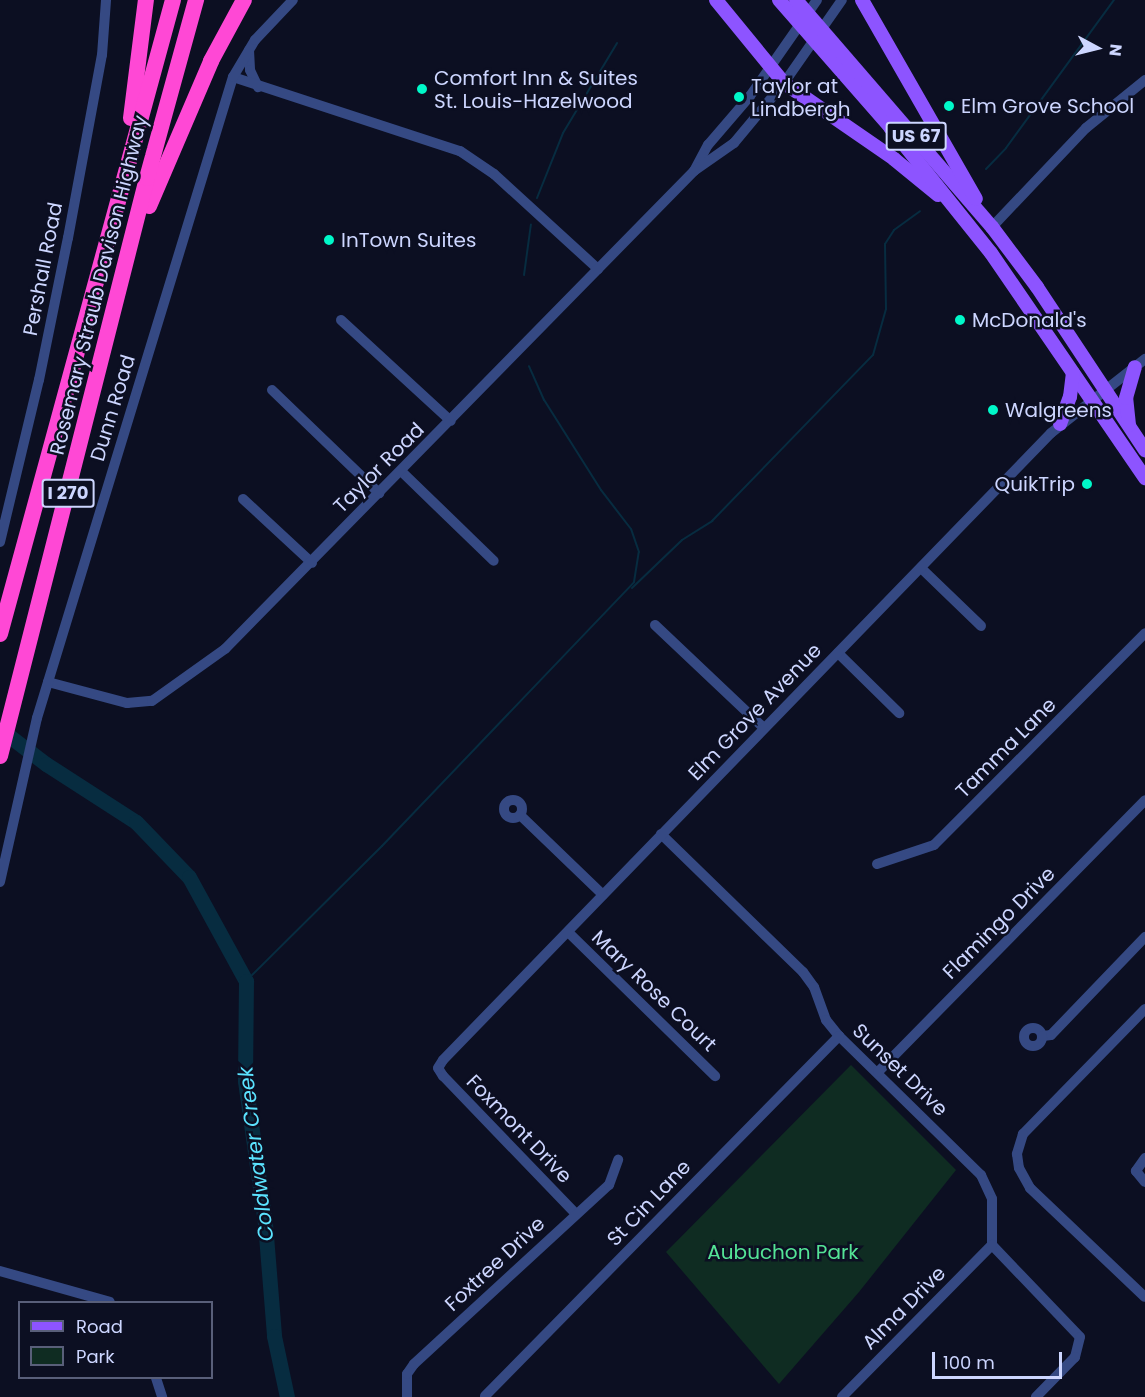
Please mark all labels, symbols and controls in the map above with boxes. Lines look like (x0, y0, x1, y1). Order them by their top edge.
north arrow (1067, 18, 1127, 78)
text: N (1103, 43, 1128, 58)
place label: Comfort Inn & Suites St. Louis-Hazelwood (434, 66, 638, 113)
place label: Taylor at Lindbergh (751, 74, 851, 121)
marker: Comfort Inn & Suites St. Louis-Hazelwood (415, 82, 429, 96)
marker: Taylor at Lindbergh (732, 90, 746, 104)
place label: Elm Grove School (961, 94, 1134, 118)
marker: Elm Grove School (942, 99, 956, 113)
street label: Rosemary Straub Davison Highway (45, 113, 153, 457)
road number: US 67 (884, 121, 948, 151)
street label: Pershall Road (18, 200, 68, 338)
place label: InTown Suites (341, 228, 476, 252)
marker: InTown Suites (322, 233, 336, 247)
place label: McDonald's (972, 308, 1087, 332)
marker: McDonald's (953, 313, 967, 327)
street label: Dunn Road (85, 352, 141, 464)
place label: Walgreens (1005, 398, 1112, 422)
marker: Walgreens (986, 403, 1000, 417)
street label: Taylor Road (329, 418, 429, 518)
place label: QuikTrip (995, 472, 1075, 496)
marker: QuikTrip (1080, 477, 1094, 491)
road number: I 270 (41, 478, 95, 508)
street label: Elm Grove Avenue (684, 639, 826, 785)
street label: Tamma Lane (951, 693, 1061, 803)
street label: Flamingo Drive (938, 862, 1060, 984)
street label: Mary Rose Court (587, 926, 721, 1056)
street label: Sunset Drive (847, 1019, 953, 1121)
water label: Coldwater Creek (233, 1065, 279, 1243)
street label: Foxmont Drive (461, 1070, 577, 1188)
street label: St Cin Lane (602, 1155, 696, 1251)
street label: Foxtree Drive (440, 1212, 550, 1316)
park label: Aubuchon Park (707, 1240, 859, 1264)
street label: Alma Drive (857, 1261, 951, 1355)
legend (18, 1301, 213, 1379)
text: Road (76, 1314, 123, 1339)
scale bar (935, 1340, 1066, 1378)
text: Park (76, 1344, 115, 1369)
text: 100 m (943, 1350, 995, 1375)

